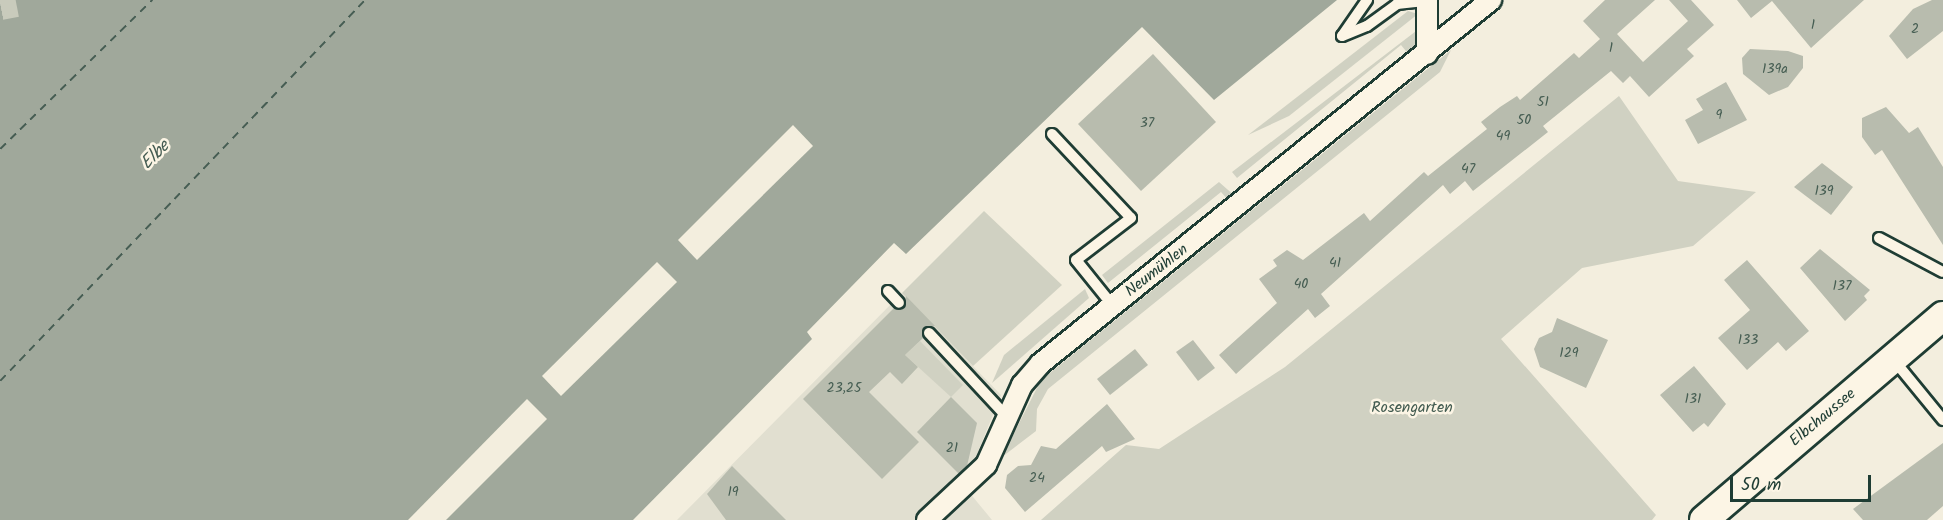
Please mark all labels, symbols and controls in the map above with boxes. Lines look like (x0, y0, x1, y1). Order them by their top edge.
house number: 1 (1811, 17, 1815, 33)
house number: 2 (1911, 21, 1919, 37)
house number: 1 (1609, 40, 1613, 56)
house number: 139a (1762, 61, 1788, 77)
house number: 51 (1537, 94, 1549, 110)
house number: 9 (1716, 107, 1722, 123)
house number: 50 (1517, 112, 1531, 128)
house number: 37 (1140, 115, 1154, 131)
house number: 49 (1496, 128, 1510, 144)
water label: Elbe (137, 137, 175, 175)
house number: 47 (1461, 161, 1475, 177)
house number: 139 (1814, 183, 1834, 199)
street label: Neumühlen (1122, 241, 1192, 301)
house number: 41 (1329, 255, 1341, 271)
house number: 40 (1294, 276, 1308, 292)
house number: 137 (1833, 278, 1851, 294)
house number: 133 (1738, 332, 1758, 348)
house number: 129 (1559, 345, 1579, 361)
house number: 23,25 (827, 380, 861, 396)
street label: Elbchaussee (1786, 385, 1860, 451)
house number: 131 (1685, 391, 1701, 407)
park label: Rosengarten (1371, 398, 1453, 418)
house number: 21 (946, 440, 958, 456)
scale bar (1733, 463, 1874, 501)
house number: 24 (1029, 470, 1045, 486)
text: 50 m (1741, 471, 1781, 500)
house number: 19 (727, 484, 739, 500)

